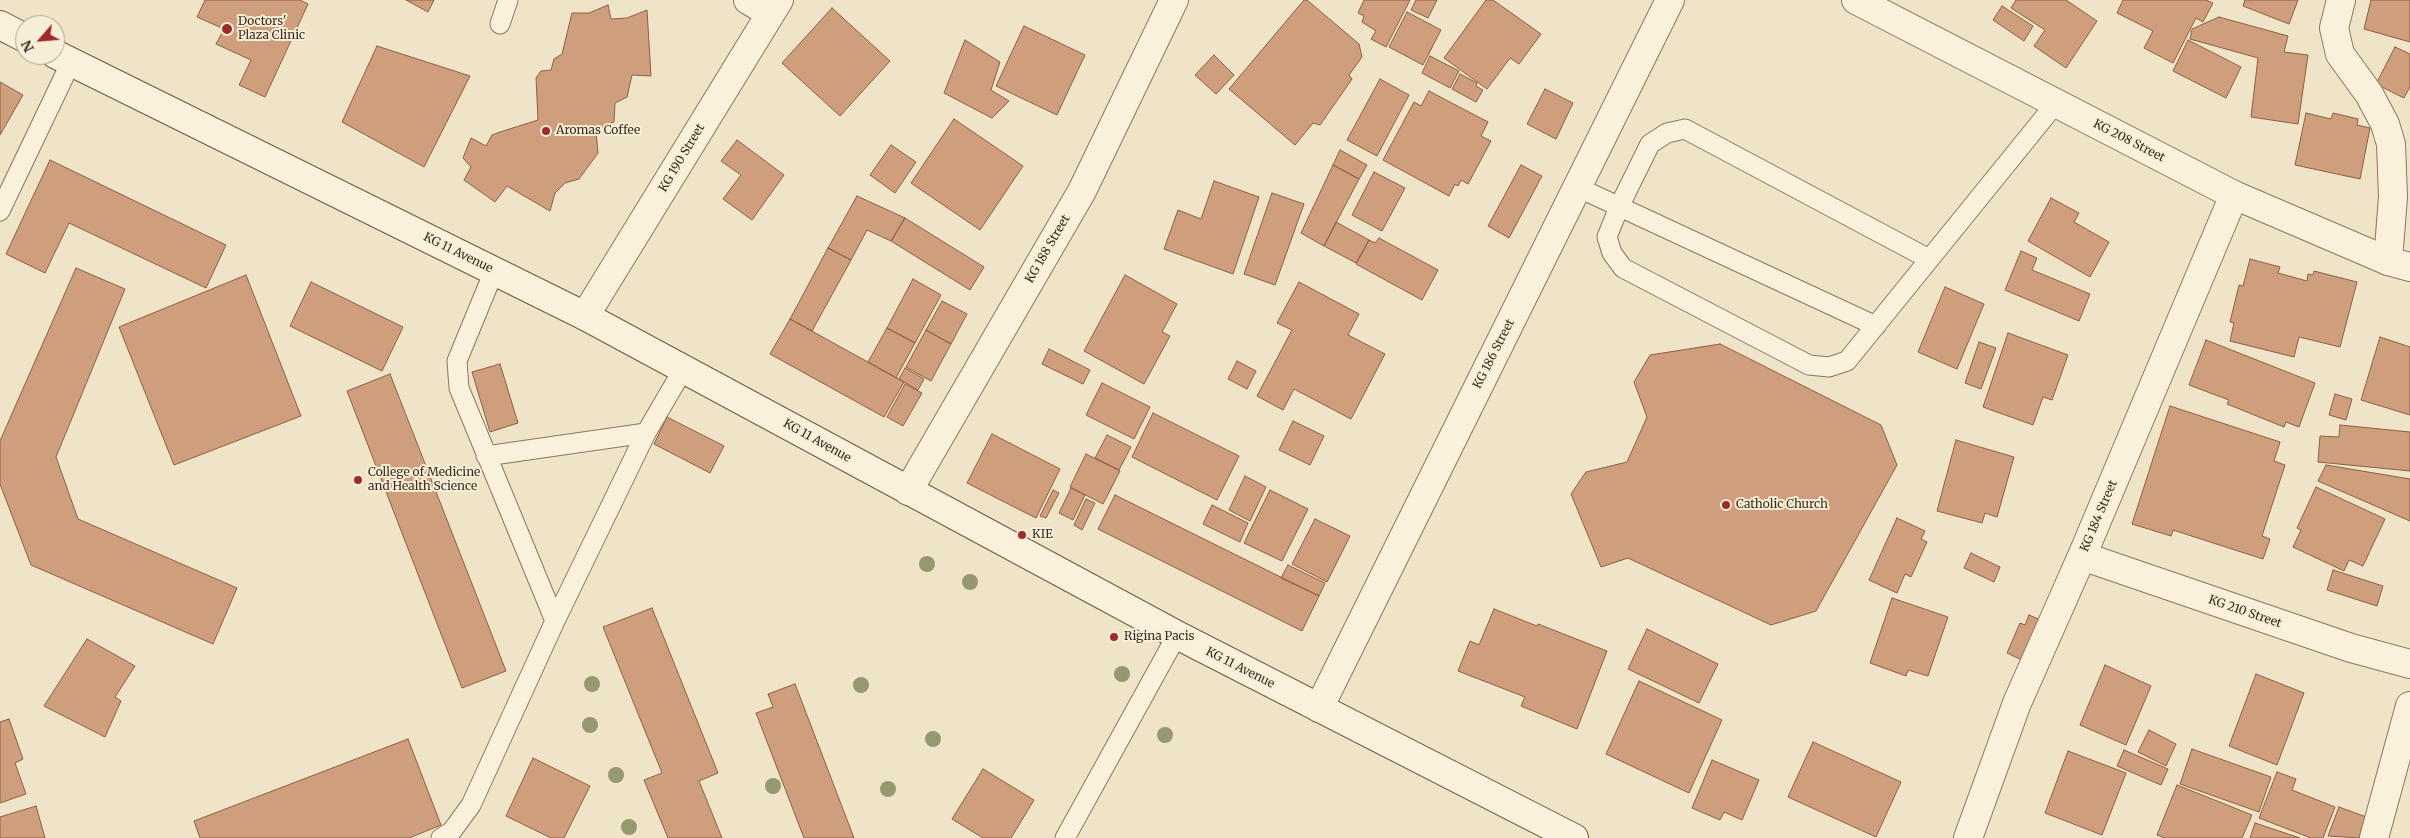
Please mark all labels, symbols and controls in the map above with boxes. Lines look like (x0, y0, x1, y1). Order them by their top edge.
north arrow (15, 15, 65, 65)
place label: Doctors' Plaza Clinic (238, 15, 305, 43)
marker: Doctors' Plaza Clinic (220, 22, 234, 36)
text: N (17, 37, 38, 55)
street label: KG 208 Street (2091, 117, 2167, 165)
street label: KG 190 Street (656, 121, 708, 195)
place label: Aromas Coffee (556, 124, 640, 138)
marker: Aromas Coffee (540, 125, 552, 137)
street label: KG 188 Street (1023, 212, 1073, 286)
street label: KG 11 Avenue (421, 230, 495, 276)
street label: KG 186 Street (1470, 317, 1518, 391)
street label: KG 11 Avenue (781, 416, 853, 466)
place label: College of Medicine and Health Science (368, 466, 480, 494)
marker: College of Medicine and Health Science (352, 474, 364, 486)
street label: KG 184 Street (2077, 478, 2121, 554)
place label: Catholic Church (1736, 498, 1828, 512)
marker: Catholic Church (1720, 499, 1732, 511)
place label: KIE (1032, 528, 1053, 542)
marker: KIE (1016, 529, 1028, 541)
street label: KG 210 Street (2207, 593, 2283, 631)
place label: Rigina Pacis (1124, 630, 1194, 644)
marker: Rigina Pacis (1108, 631, 1120, 643)
street label: KG 11 Avenue (1203, 645, 1277, 691)

